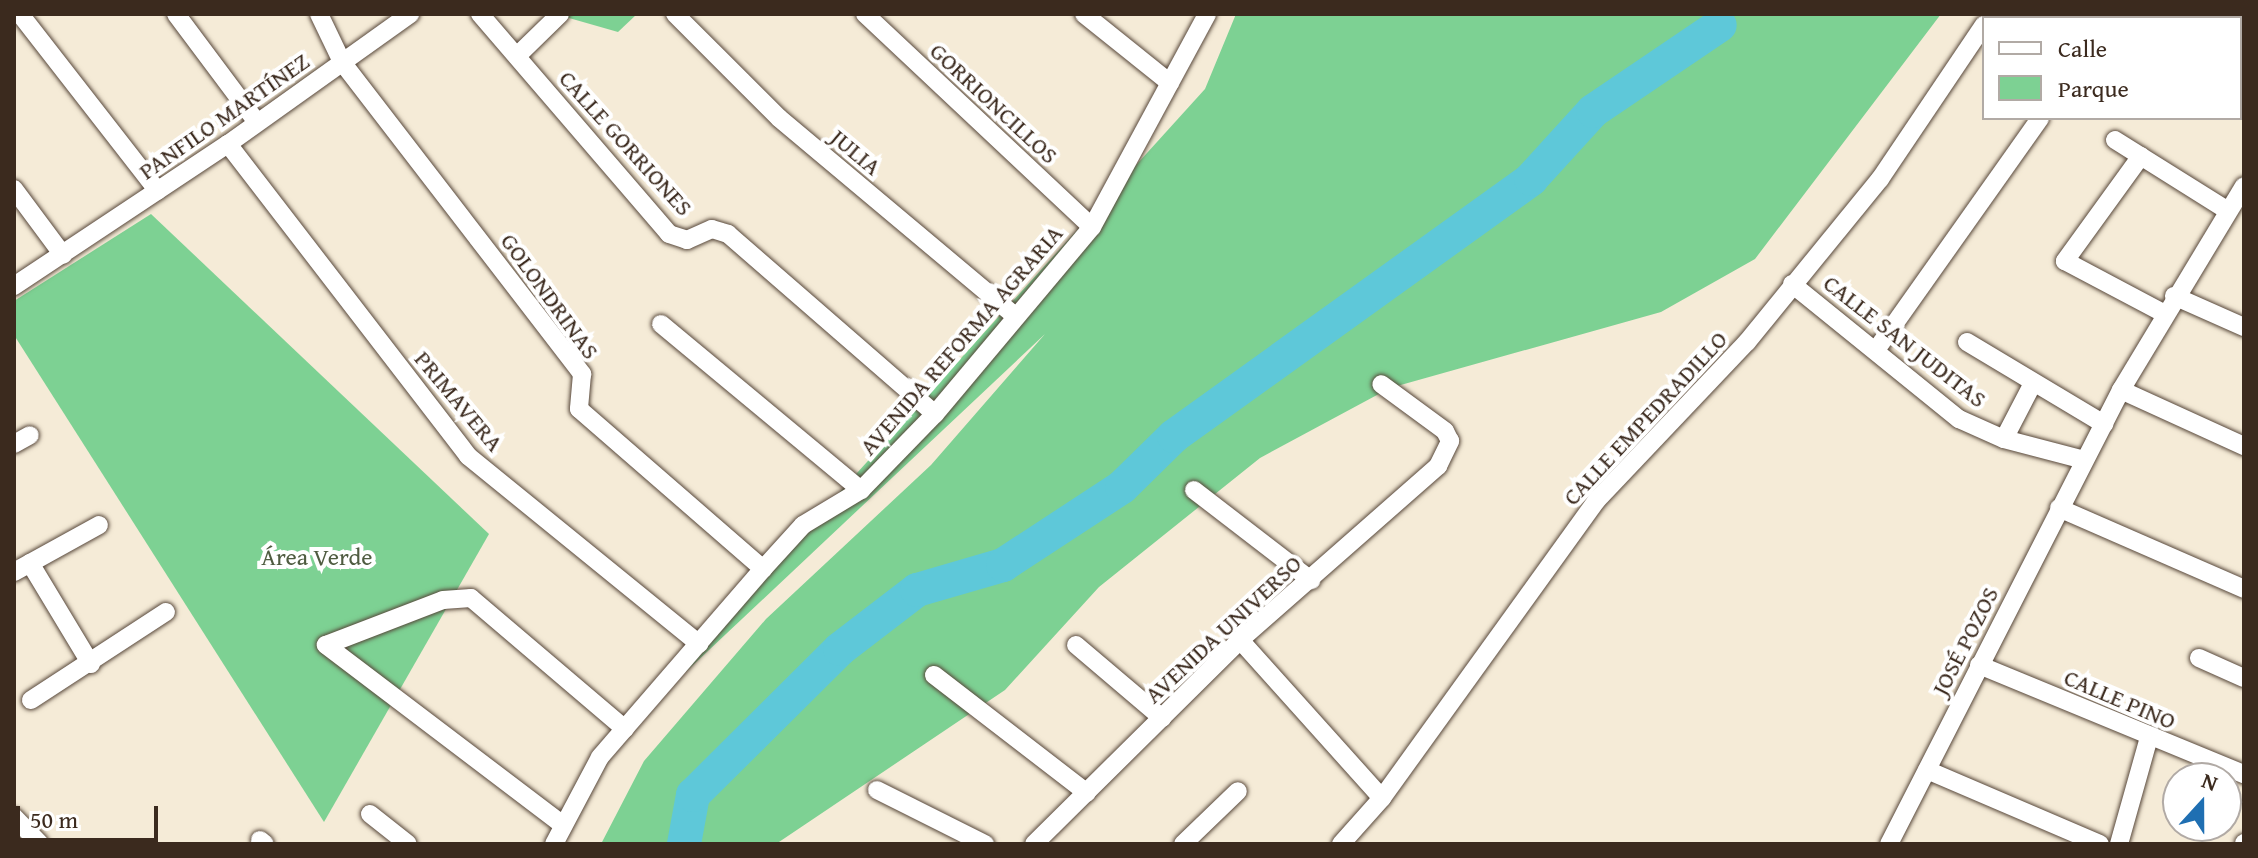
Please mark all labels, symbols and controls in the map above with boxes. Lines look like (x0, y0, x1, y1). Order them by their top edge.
legend (1982, 16, 2242, 120)
text: Calle (2058, 31, 2107, 66)
street label: GORRIONCILLOS (924, 37, 1064, 169)
street label: PANFILO MARTÍNEZ (133, 46, 315, 186)
street label: CALLE GORRIONES (553, 64, 699, 222)
text: Parque (2058, 71, 2129, 106)
street label: JULIA (825, 123, 887, 181)
street label: AVENIDA REFORMA AGRARIA (853, 219, 1069, 461)
street label: GOLONDRINAS (495, 227, 605, 365)
street label: CALLE SAN JUDITAS (1818, 269, 1992, 413)
street label: CALLE EMPEDRADILLO (1557, 325, 1733, 511)
street label: PRIMAVERA (409, 345, 509, 457)
park label: Área Verde (261, 543, 373, 571)
street label: AVENIDA UNIVERSO (1139, 549, 1307, 709)
street label: JOSÉ POZOS (1925, 582, 2005, 700)
street label: CALLE PINO (2060, 663, 2180, 735)
north arrow (2162, 762, 2242, 842)
text: N (2197, 764, 2222, 799)
scale bar (20, 790, 162, 840)
text: 50 m (30, 802, 78, 837)

